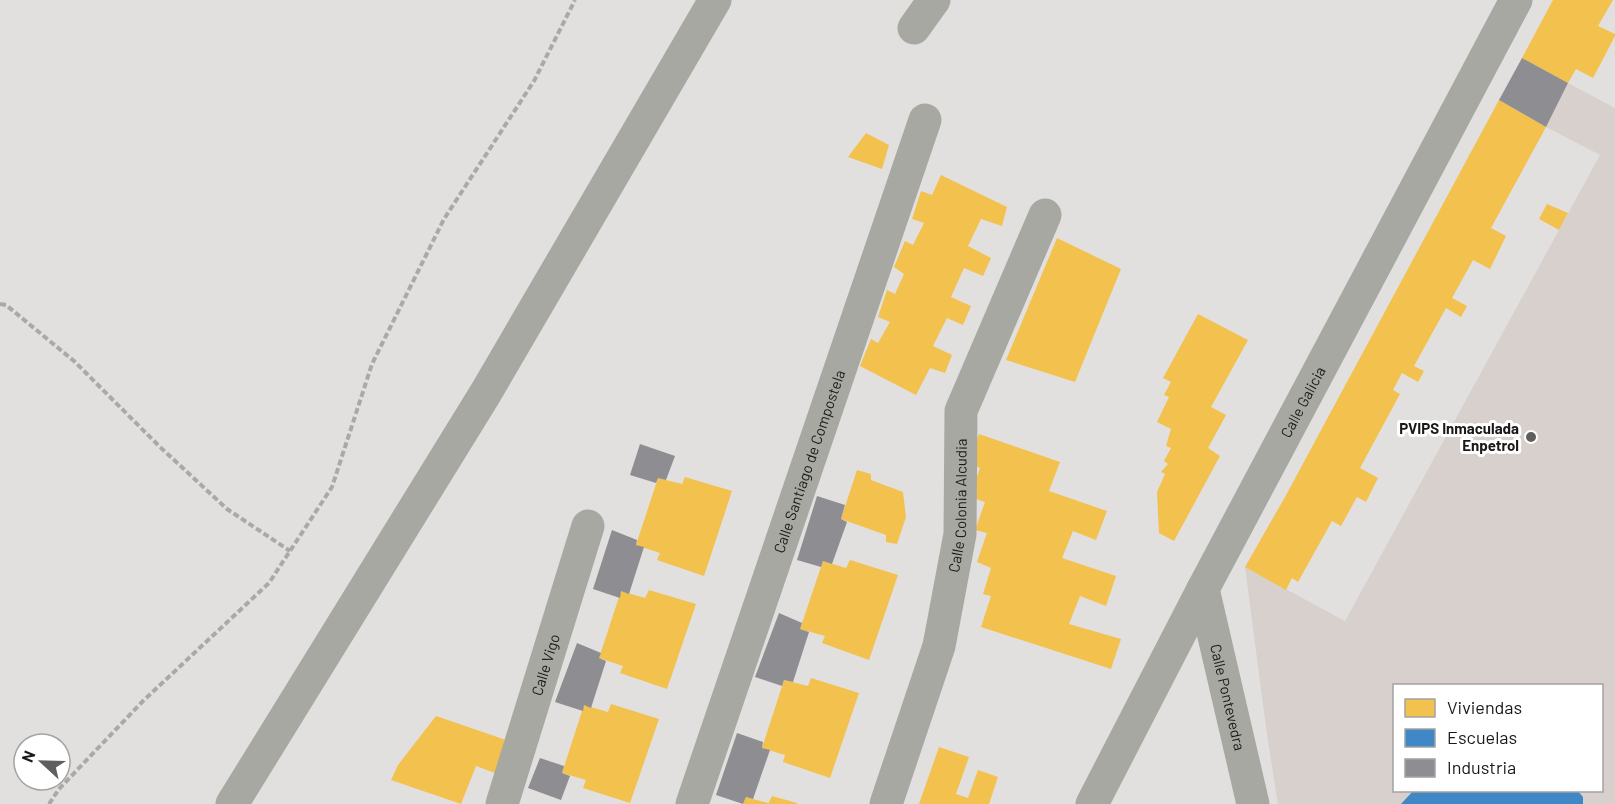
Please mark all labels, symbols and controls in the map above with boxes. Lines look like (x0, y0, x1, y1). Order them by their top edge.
street label: Calle Galicia (1276, 363, 1329, 440)
street label: Calle Santiago de Compostela (769, 367, 848, 555)
place label: PVIPS Inmaculada Enpetrol (1399, 419, 1519, 454)
marker: PVIPS Inmaculada Enpetrol (1524, 430, 1538, 444)
street label: Calle Colonia Alcudia (944, 438, 970, 574)
street label: Calle Vigo (527, 632, 563, 698)
street label: Calle Pontevedra (1207, 642, 1249, 752)
legend (1393, 684, 1603, 792)
text: Viviendas (1447, 696, 1522, 718)
text: Escuelas (1447, 726, 1517, 748)
north arrow (12, 732, 72, 792)
text: N (17, 748, 38, 765)
text: Industria (1447, 756, 1516, 778)

